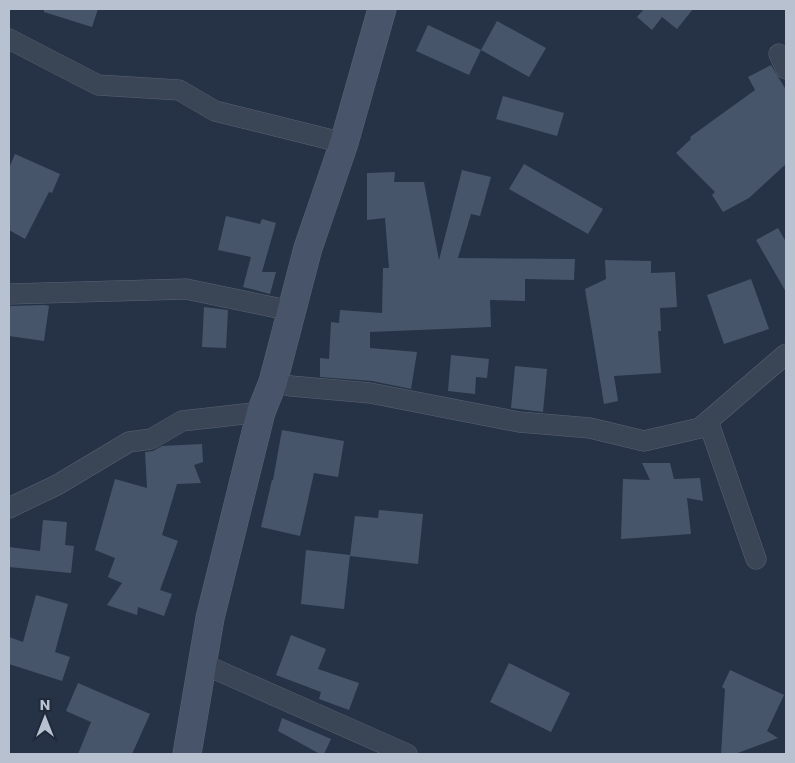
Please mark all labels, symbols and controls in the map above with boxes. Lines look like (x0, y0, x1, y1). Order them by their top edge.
north arrow (20, 693, 70, 743)
text: N (40, 695, 50, 715)

